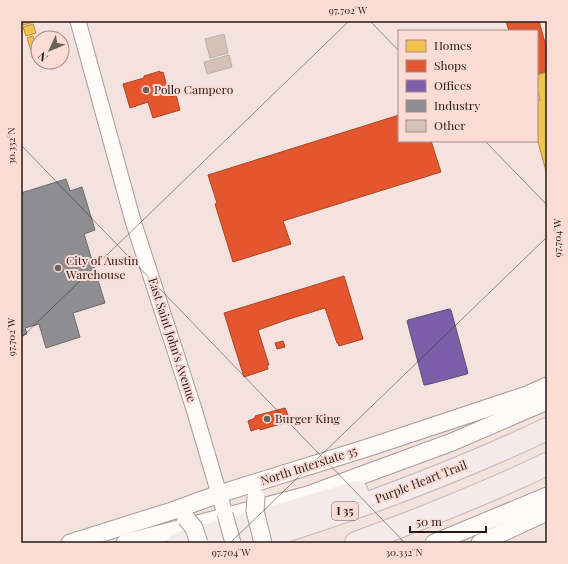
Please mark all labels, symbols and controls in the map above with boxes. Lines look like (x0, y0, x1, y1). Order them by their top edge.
text: 97.702°W (329, 3, 368, 17)
north arrow (30, 30, 70, 70)
legend (398, 30, 538, 142)
text: Homes (434, 37, 472, 53)
text: N (34, 49, 51, 65)
text: Shops (434, 57, 466, 73)
text: Offices (434, 77, 471, 93)
place label: Pollo Campero (154, 81, 234, 97)
marker: Pollo Campero (141, 85, 151, 95)
text: Industry (434, 97, 480, 113)
text: Other (434, 117, 466, 133)
text: 30.332°N (4, 127, 18, 165)
text: 97.704°W (550, 218, 564, 257)
place label: City of Austin Warehouse (65, 252, 138, 282)
marker: City of Austin Warehouse (53, 263, 63, 273)
street label: East Saint John's Avenue (145, 276, 201, 404)
text: 97.702°W (4, 317, 18, 356)
place label: Burger King (275, 410, 341, 426)
marker: Burger King (262, 414, 272, 424)
street label: North Interstate 35 (258, 442, 359, 488)
street label: Purple Heart Trail (372, 456, 469, 506)
road number: I 35 (332, 502, 358, 520)
scale bar (410, 508, 486, 534)
text: 50 m (416, 513, 442, 529)
text: 97.704°W (212, 545, 251, 559)
text: 30.332°N (385, 545, 423, 559)

